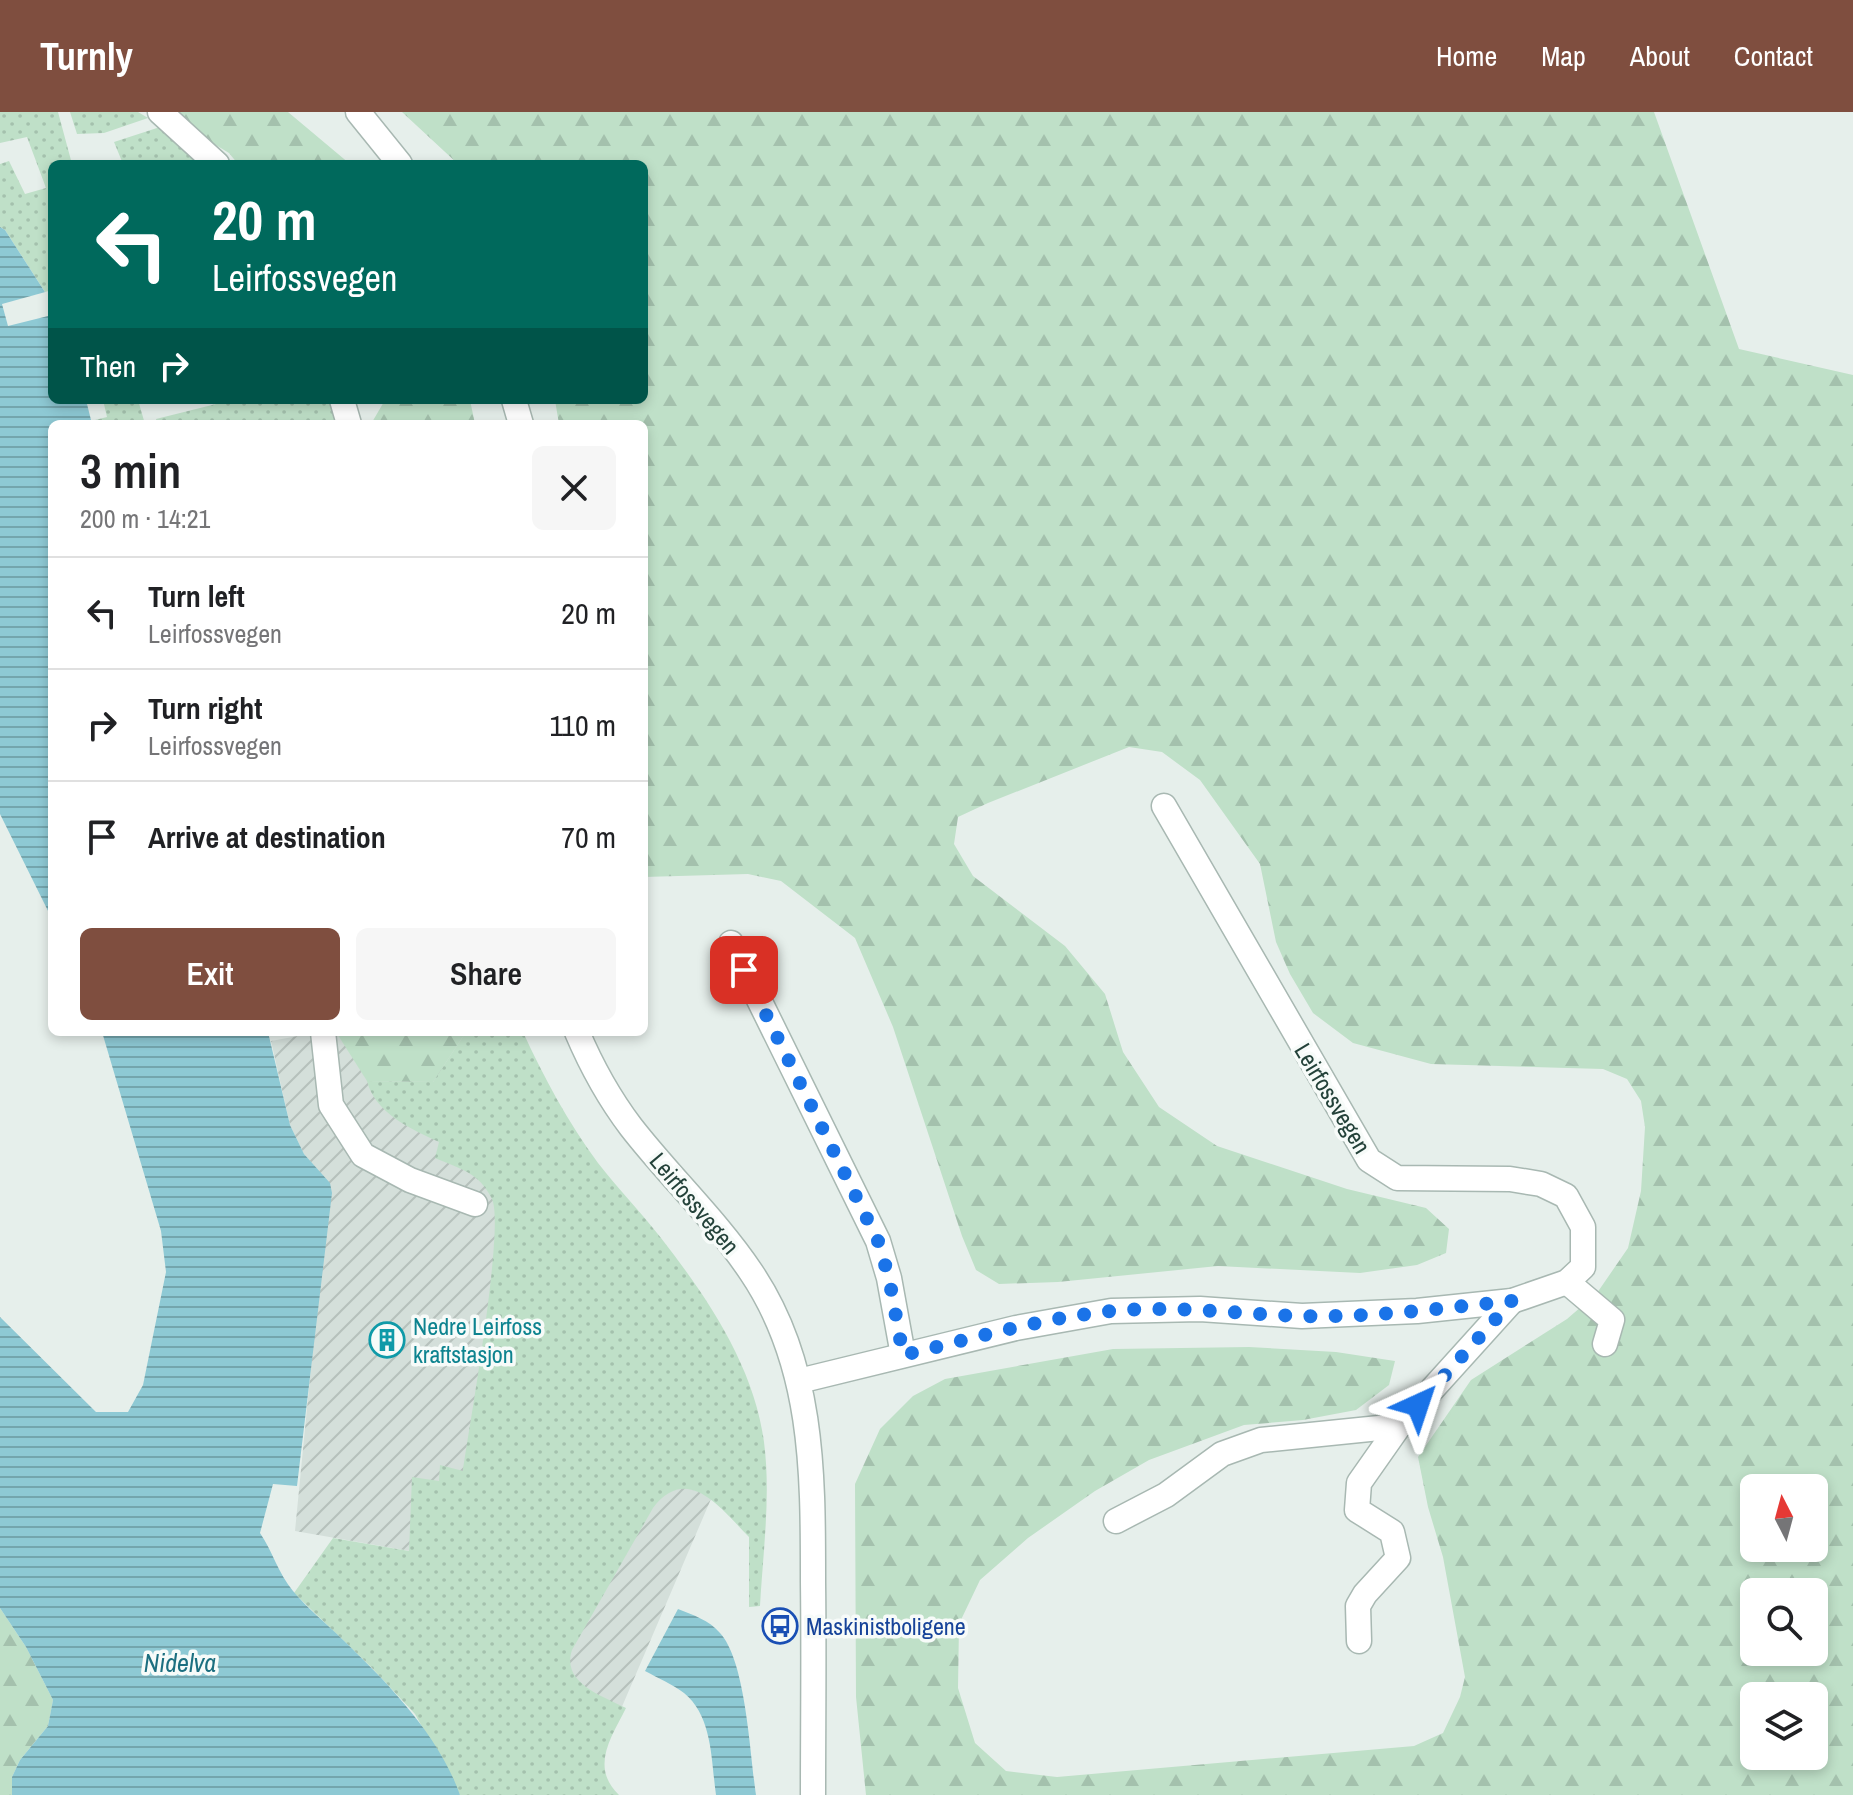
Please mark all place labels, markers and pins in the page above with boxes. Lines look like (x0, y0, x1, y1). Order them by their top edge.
pin (710, 936, 778, 1004)
place label: Nedre Leirfoss kraftstasjon (413, 1310, 542, 1370)
building icon: Nedre Leirfoss kraftstasjon (368, 1321, 406, 1359)
bus stop icon: Maskinistboligene (761, 1607, 799, 1645)
place label: Maskinistboligene (806, 1610, 966, 1642)

